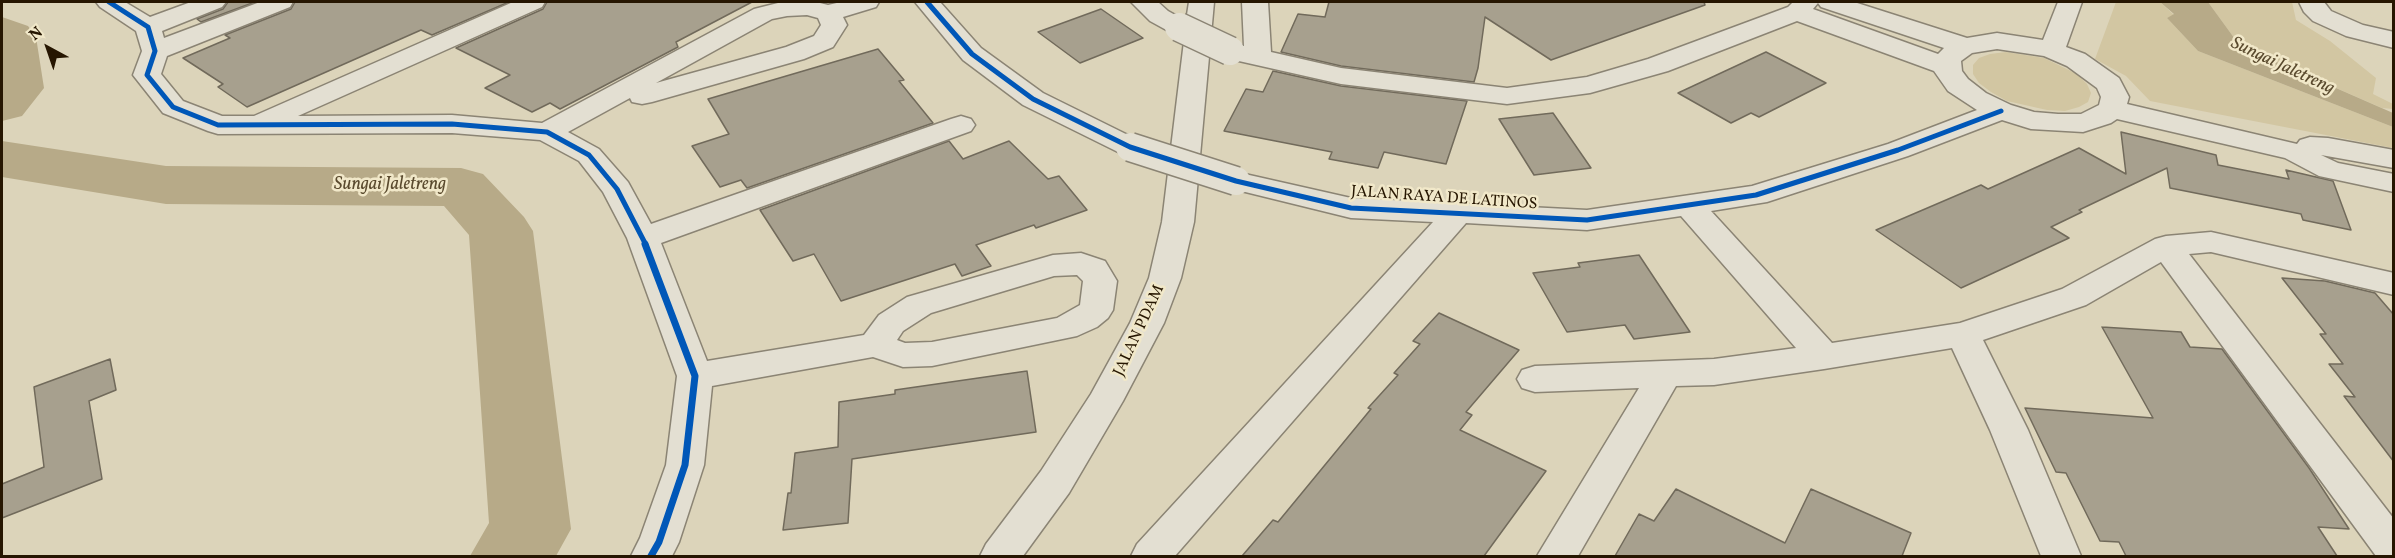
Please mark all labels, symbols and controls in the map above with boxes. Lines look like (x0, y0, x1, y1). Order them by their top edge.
north arrow (18, 18, 78, 78)
text: N (25, 22, 48, 46)
water label: Sungai Jaletreng (2227, 34, 2337, 100)
water label: Sungai Jaletreng (334, 175, 446, 197)
street label: JALAN RAYA DE LATINOS (1350, 183, 1538, 215)
street label: JALAN PDAM (1110, 282, 1170, 380)

